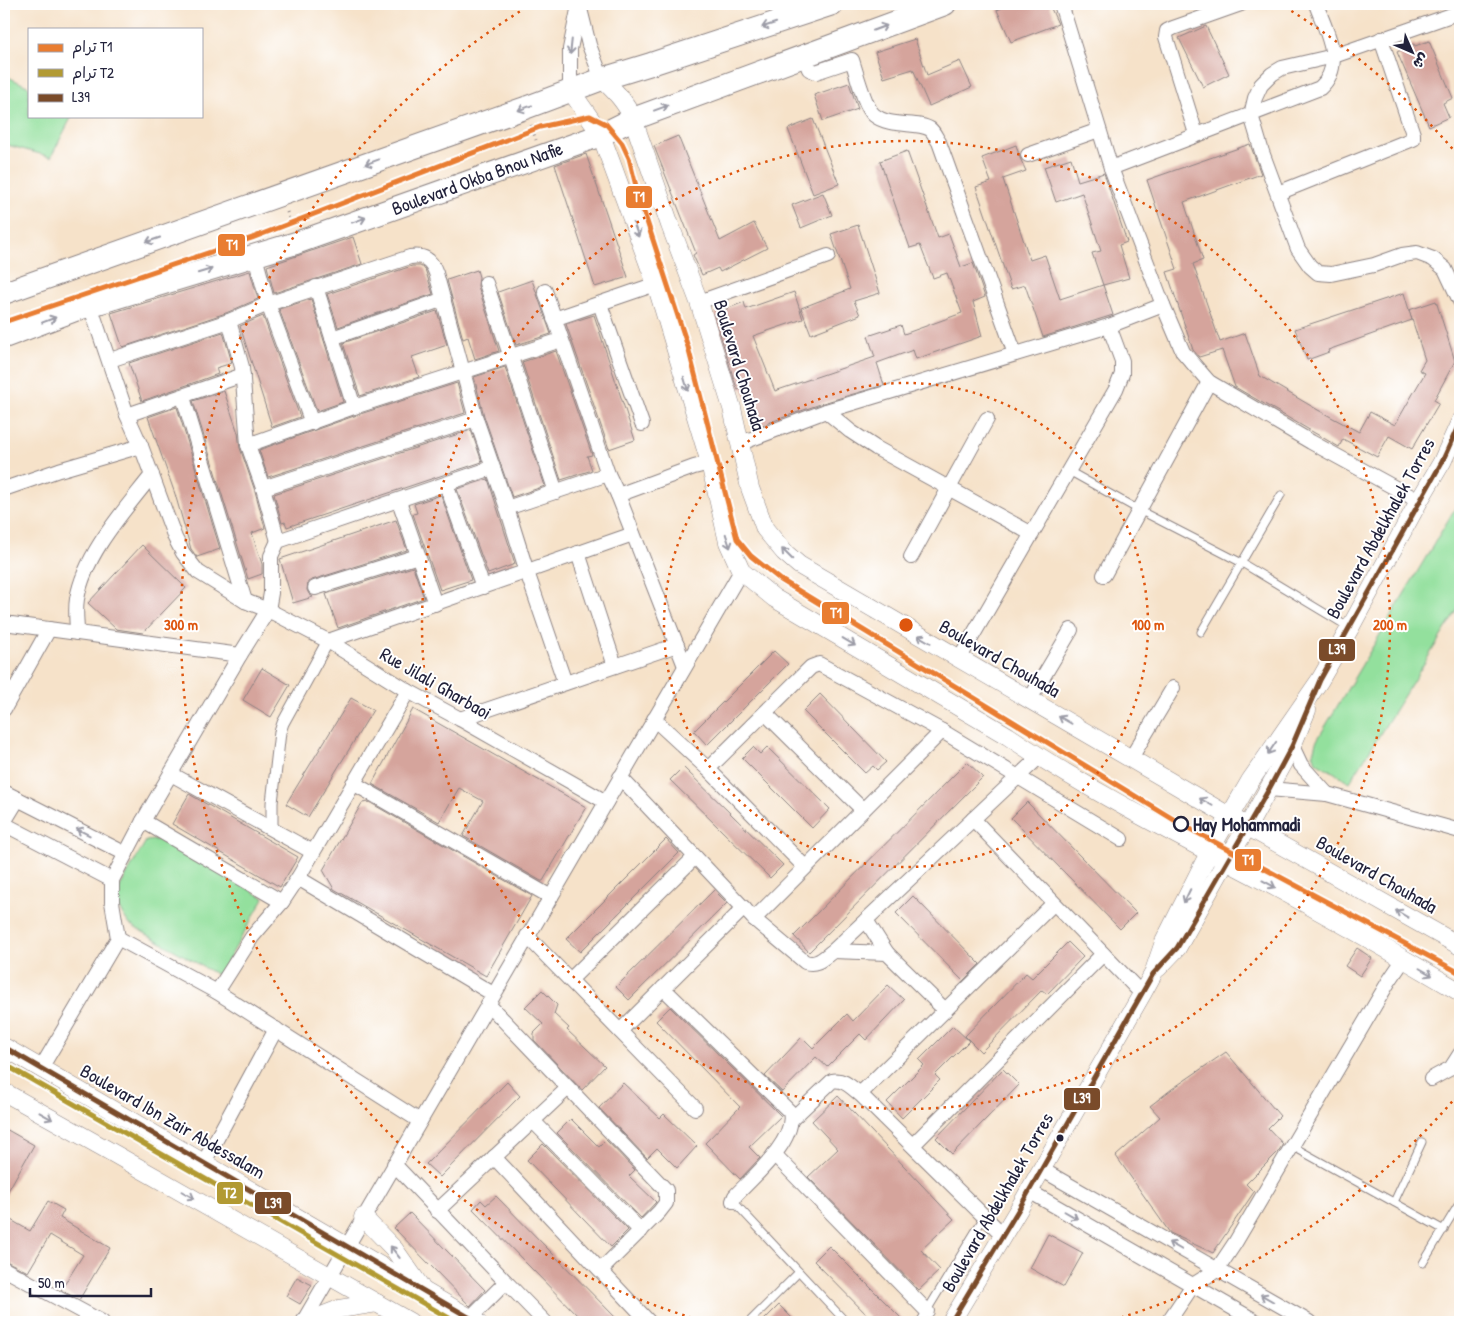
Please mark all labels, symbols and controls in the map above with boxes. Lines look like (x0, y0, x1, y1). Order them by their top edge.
one-way arrow (761, 20, 777, 30)
one-way arrow (871, 23, 887, 32)
legend (28, 28, 202, 118)
north arrow (1386, 28, 1436, 78)
text: ترام T1 (72, 36, 112, 59)
one-way arrow (566, 39, 576, 55)
text: ش (1409, 49, 1434, 74)
text: ترام T2 (72, 62, 114, 85)
text: L39 (72, 86, 90, 107)
one-way arrow (517, 103, 533, 113)
one-way arrow (654, 103, 669, 112)
street label: Boulevard Okba Bnou Nafie (388, 135, 567, 221)
one-way arrow (365, 158, 380, 167)
line badge: T1 (625, 185, 653, 209)
text: T1 (632, 187, 645, 206)
one-way arrow (351, 215, 367, 225)
one-way arrow (632, 221, 641, 237)
line badge: T1 (217, 233, 246, 257)
text: T1 (225, 235, 238, 254)
one-way arrow (146, 236, 161, 245)
one-way arrow (196, 266, 212, 276)
street label: Boulevard Chouhada (708, 296, 772, 434)
one-way arrow (42, 314, 57, 323)
one-way arrow (682, 376, 692, 392)
street label: Boulevard Abdelkhalek Torres (1319, 433, 1441, 623)
one-way arrow (724, 533, 734, 549)
one-way arrow (780, 548, 793, 560)
line badge: T1 (821, 601, 850, 625)
text: T1 (829, 603, 842, 622)
street label: Boulevard Chouhada (935, 613, 1066, 703)
text: 300 m (164, 614, 198, 635)
text: 100 m (1132, 614, 1164, 635)
text: 200 m (1373, 614, 1407, 635)
centre of rings (897, 616, 915, 634)
one-way arrow (917, 634, 932, 644)
one-way arrow (841, 638, 855, 648)
line badge: L39 (1318, 638, 1356, 662)
text: L39 (1329, 639, 1346, 658)
street label: Rue Jilali Gharbaoi (376, 641, 496, 725)
one-way arrow (1058, 715, 1073, 725)
one-way arrow (1267, 741, 1277, 755)
one-way arrow (1199, 797, 1213, 807)
place label: Hay Mohammadi (1193, 811, 1301, 838)
marker: Hay Mohammadi (1173, 816, 1189, 832)
one-way arrow (75, 827, 90, 837)
street label: Boulevard Chouhada (1312, 829, 1443, 919)
line badge: T1 (1234, 848, 1262, 872)
text: T1 (1241, 850, 1254, 869)
one-way arrow (1261, 880, 1276, 889)
one-way arrow (1182, 888, 1191, 903)
one-way arrow (1396, 908, 1410, 918)
one-way arrow (1419, 967, 1433, 977)
street label: Boulevard Ibn Zair Abdessalam (76, 1057, 270, 1185)
line badge: L39 (1063, 1087, 1101, 1111)
text: L39 (1074, 1088, 1091, 1107)
street label: Boulevard Abdelkhalek Torres (935, 1108, 1059, 1296)
one-way arrow (39, 1111, 54, 1121)
unlabelled marker (1055, 1133, 1065, 1143)
line badge: T2 (216, 1181, 244, 1205)
text: T2 (222, 1183, 237, 1202)
one-way arrow (181, 1191, 195, 1201)
line badge: L39 (254, 1191, 292, 1215)
text: L39 (265, 1193, 282, 1212)
one-way arrow (1063, 1211, 1078, 1221)
one-way arrow (1168, 1240, 1182, 1250)
one-way arrow (390, 1246, 401, 1259)
scale bar (30, 1266, 151, 1298)
text: 50 m (38, 1272, 65, 1293)
one-way arrow (1259, 1293, 1274, 1303)

